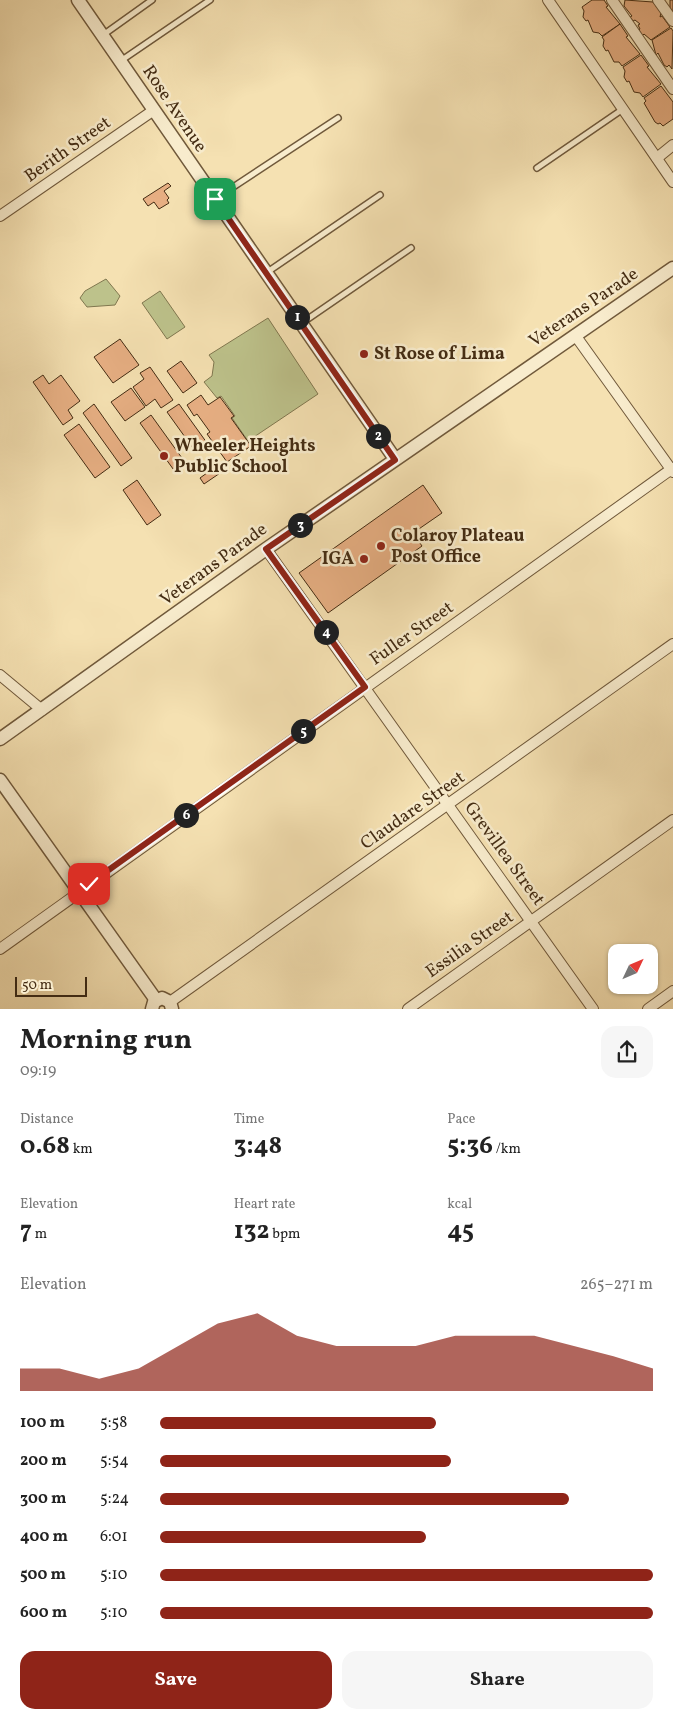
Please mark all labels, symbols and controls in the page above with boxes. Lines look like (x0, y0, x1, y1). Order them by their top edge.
street label: Rose Avenue (136, 60, 212, 158)
street label: Berith Street (20, 111, 116, 189)
pin (194, 178, 236, 220)
icon: arrive (201, 185, 229, 213)
street label: Veterans Parade (524, 262, 644, 354)
pin: 1 (284, 304, 310, 330)
text: 1 (295, 308, 300, 327)
place label: St Rose of Lima (374, 342, 505, 367)
marker: St Rose of Lima (358, 348, 370, 360)
pin: 2 (366, 424, 390, 448)
text: 2 (375, 427, 382, 446)
place label: Wheeler Heights Public School (174, 434, 315, 480)
marker: Wheeler Heights Public School (158, 450, 170, 462)
pin: 3 (288, 512, 312, 538)
text: 3 (297, 516, 304, 535)
street label: Veterans Parade (155, 518, 273, 612)
place label: Colaroy Plateau Post Office (391, 524, 525, 570)
marker: Colaroy Plateau Post Office (375, 540, 387, 552)
place label: IGA (322, 547, 354, 572)
marker: IGA (358, 553, 370, 565)
street label: Fuller Street (365, 596, 459, 672)
pin: 4 (314, 620, 338, 644)
text: 4 (322, 623, 331, 642)
pin: 5 (290, 718, 316, 744)
text: 5 (300, 722, 307, 741)
street label: Claudare Street (356, 766, 470, 856)
street label: Grevillea Street (458, 797, 550, 911)
pin: 6 (174, 802, 198, 828)
text: 6 (183, 806, 190, 825)
pin (68, 863, 110, 905)
icon: check (75, 870, 103, 898)
street label: Essilia Street (421, 905, 519, 985)
north arrow (608, 944, 658, 994)
map controls (608, 944, 658, 994)
scale bar (15, 974, 88, 997)
text: 50 m (22, 976, 52, 995)
text: Morning run (20, 1021, 192, 1060)
button: share (601, 1026, 653, 1078)
text: 09:19 (20, 1060, 56, 1082)
text: Distance (20, 1110, 74, 1129)
text: Time (234, 1110, 264, 1129)
text: Pace (447, 1110, 475, 1129)
text: 0.68 (20, 1129, 70, 1164)
text: 3:48 (234, 1129, 282, 1164)
text: 5:36 (447, 1129, 493, 1164)
text: km (70, 1140, 93, 1159)
text: /km (493, 1140, 521, 1159)
text: Elevation (20, 1195, 78, 1214)
text: Heart rate (234, 1195, 295, 1214)
text: kcal (447, 1195, 472, 1214)
text: 7 (20, 1214, 32, 1249)
text: 132 (234, 1214, 269, 1249)
text: 45 (447, 1214, 474, 1249)
text: m (32, 1225, 47, 1244)
text: bpm (269, 1225, 300, 1244)
text: Elevation (20, 1274, 87, 1296)
text: 265–271 m (580, 1274, 653, 1296)
text: 100 m (20, 1412, 65, 1434)
text: 5:58 (100, 1412, 127, 1434)
text: 200 m (20, 1450, 67, 1472)
text: 5:54 (100, 1450, 129, 1472)
text: 300 m (20, 1488, 66, 1510)
text: 5:24 (100, 1488, 129, 1510)
text: 400 m (20, 1526, 68, 1548)
text: 6:01 (100, 1526, 128, 1548)
text: 500 m (20, 1564, 66, 1586)
text: 5:10 (100, 1564, 127, 1586)
text: 600 m (20, 1602, 67, 1624)
text: 5:10 (100, 1602, 127, 1624)
button: Save (20, 1651, 332, 1709)
button: Share (342, 1651, 653, 1709)

